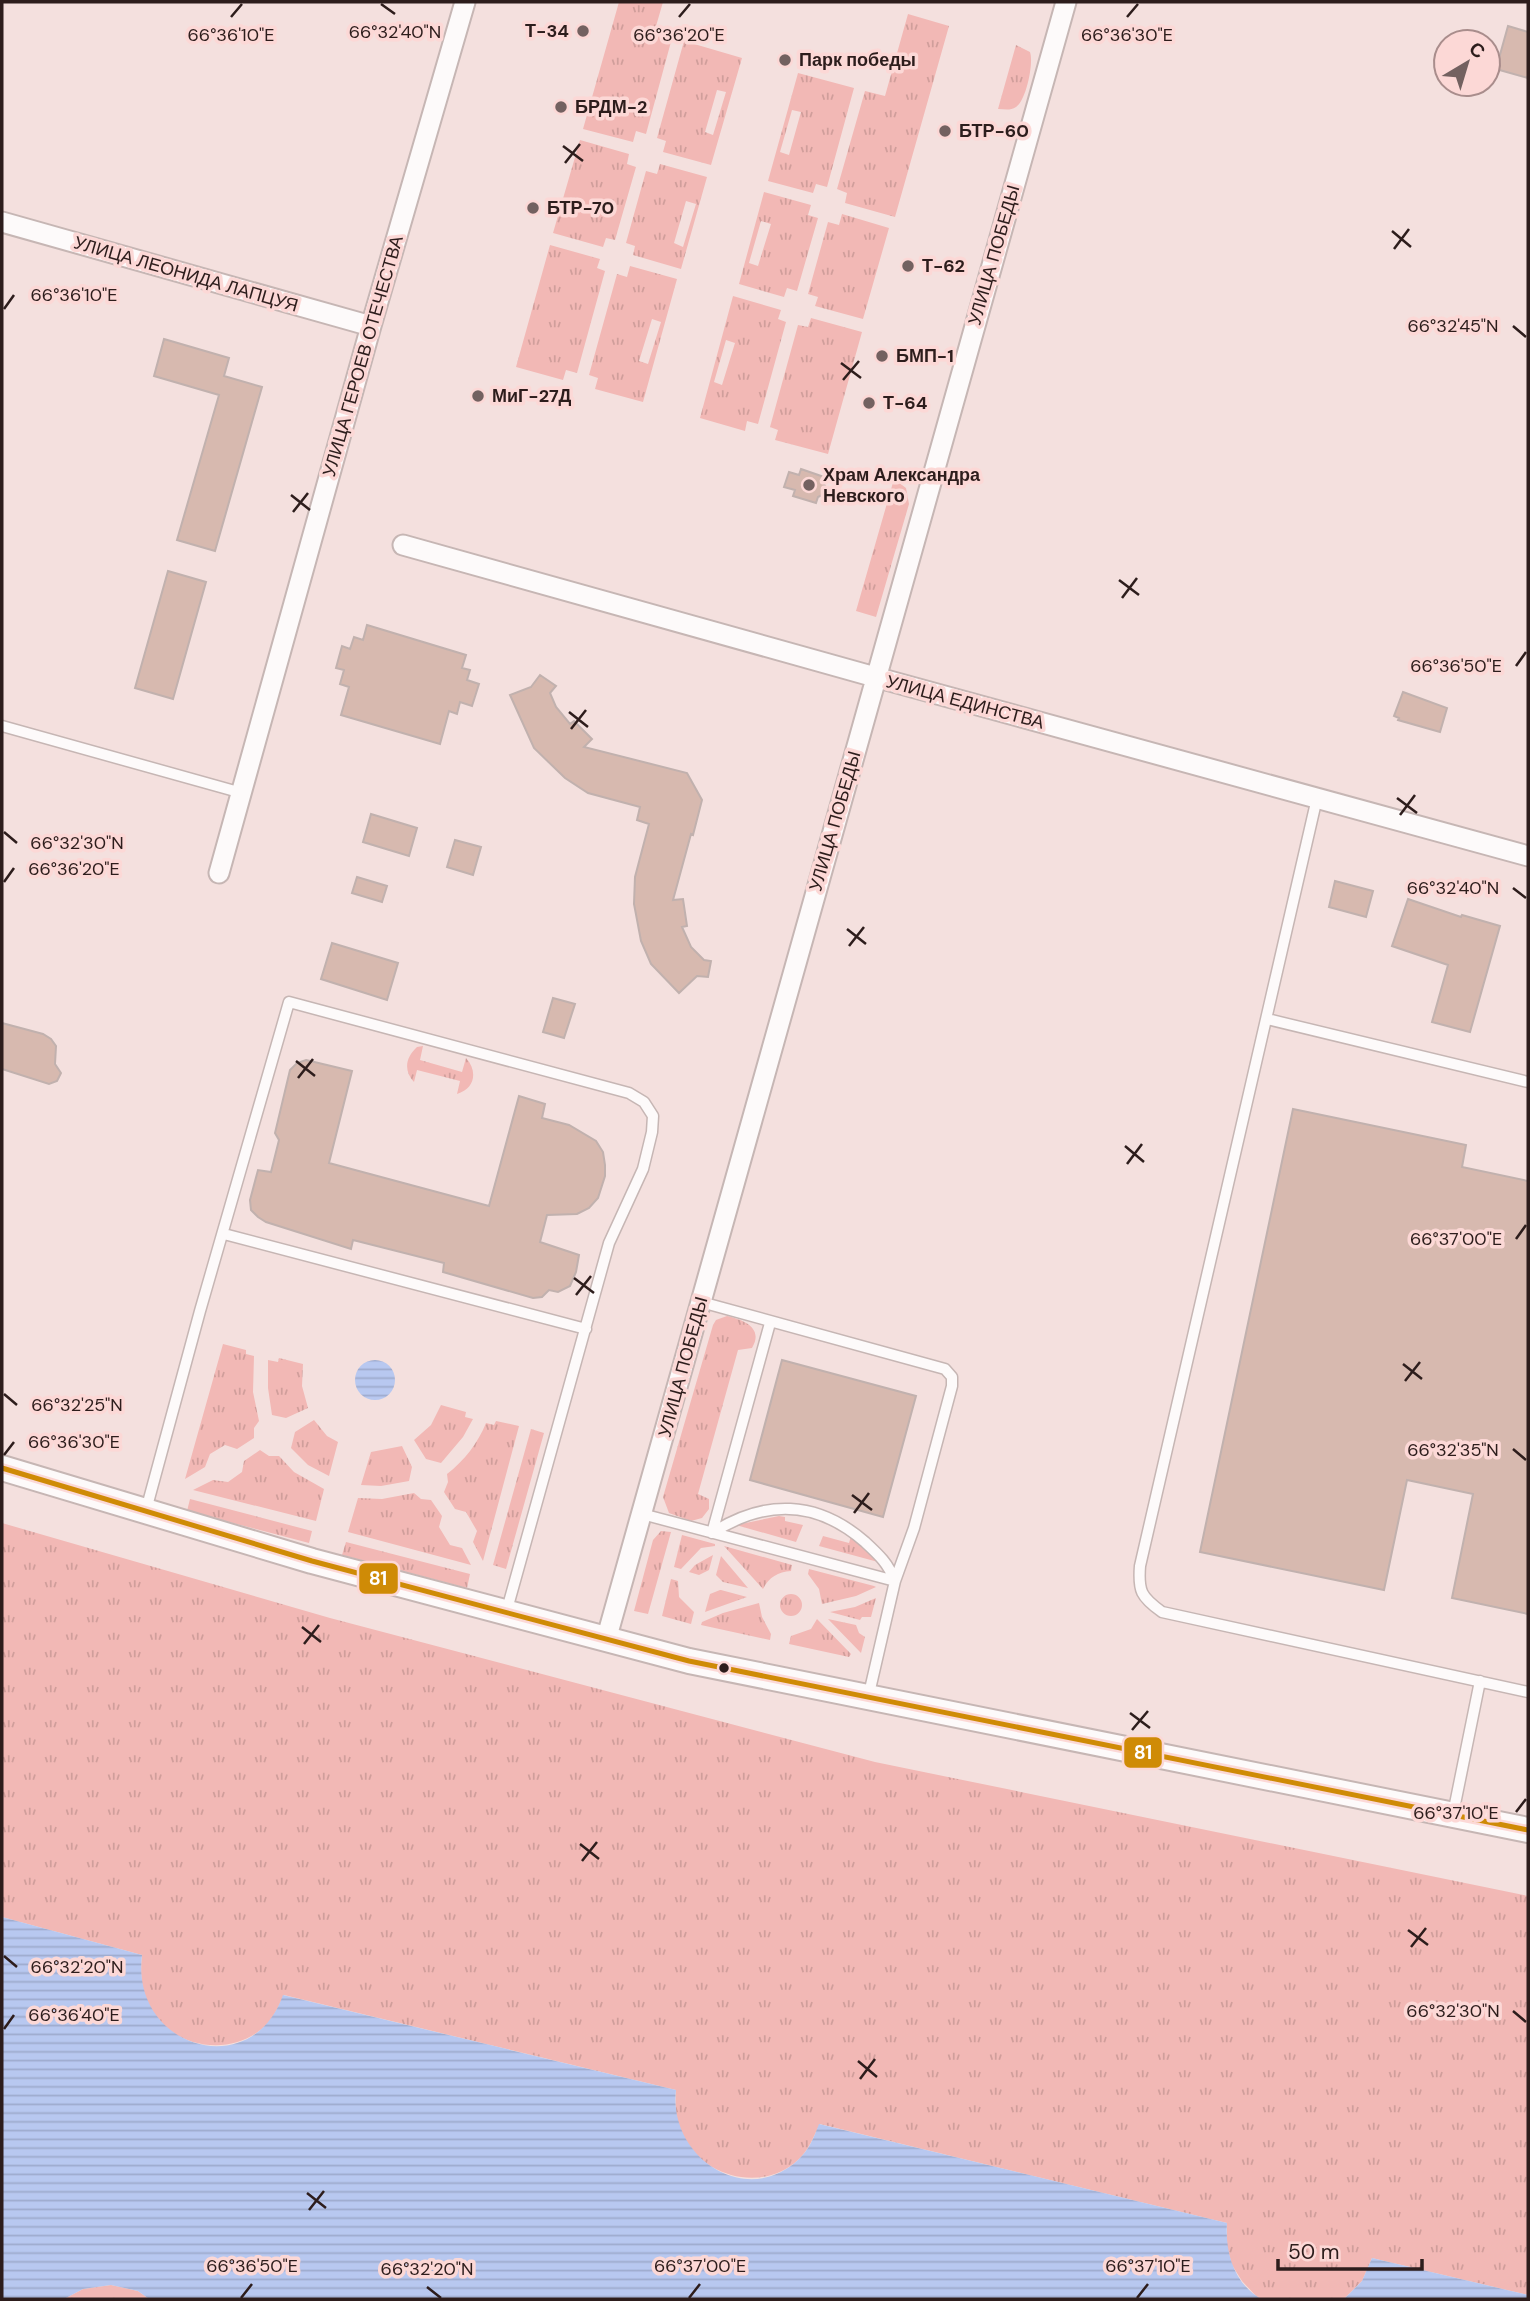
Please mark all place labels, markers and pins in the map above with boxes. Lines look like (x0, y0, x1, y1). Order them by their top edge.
place label: Т-34 (525, 19, 569, 43)
marker: Т-34 (575, 23, 591, 39)
place label: Парк победы (799, 48, 916, 72)
marker: Парк победы (777, 52, 793, 68)
place label: БРДМ-2 (575, 95, 647, 119)
marker: БРДМ-2 (553, 99, 569, 115)
place label: БТР-60 (959, 119, 1029, 143)
marker: БТР-60 (937, 123, 953, 139)
place label: БТР-70 (547, 196, 614, 220)
marker: БТР-70 (525, 200, 541, 216)
place label: Т-62 (922, 254, 965, 278)
marker: Т-62 (900, 258, 916, 274)
place label: БМП-1 (896, 344, 954, 368)
marker: БМП-1 (874, 348, 890, 364)
place label: МиГ-27Д (492, 384, 572, 408)
marker: МиГ-27Д (470, 388, 486, 404)
place label: Т-64 (883, 391, 928, 415)
marker: Т-64 (861, 395, 877, 411)
place label: Храм Александра Невского (823, 463, 981, 508)
marker: Храм Александра Невского (801, 477, 817, 493)
unlabelled marker (717, 1661, 731, 1675)

